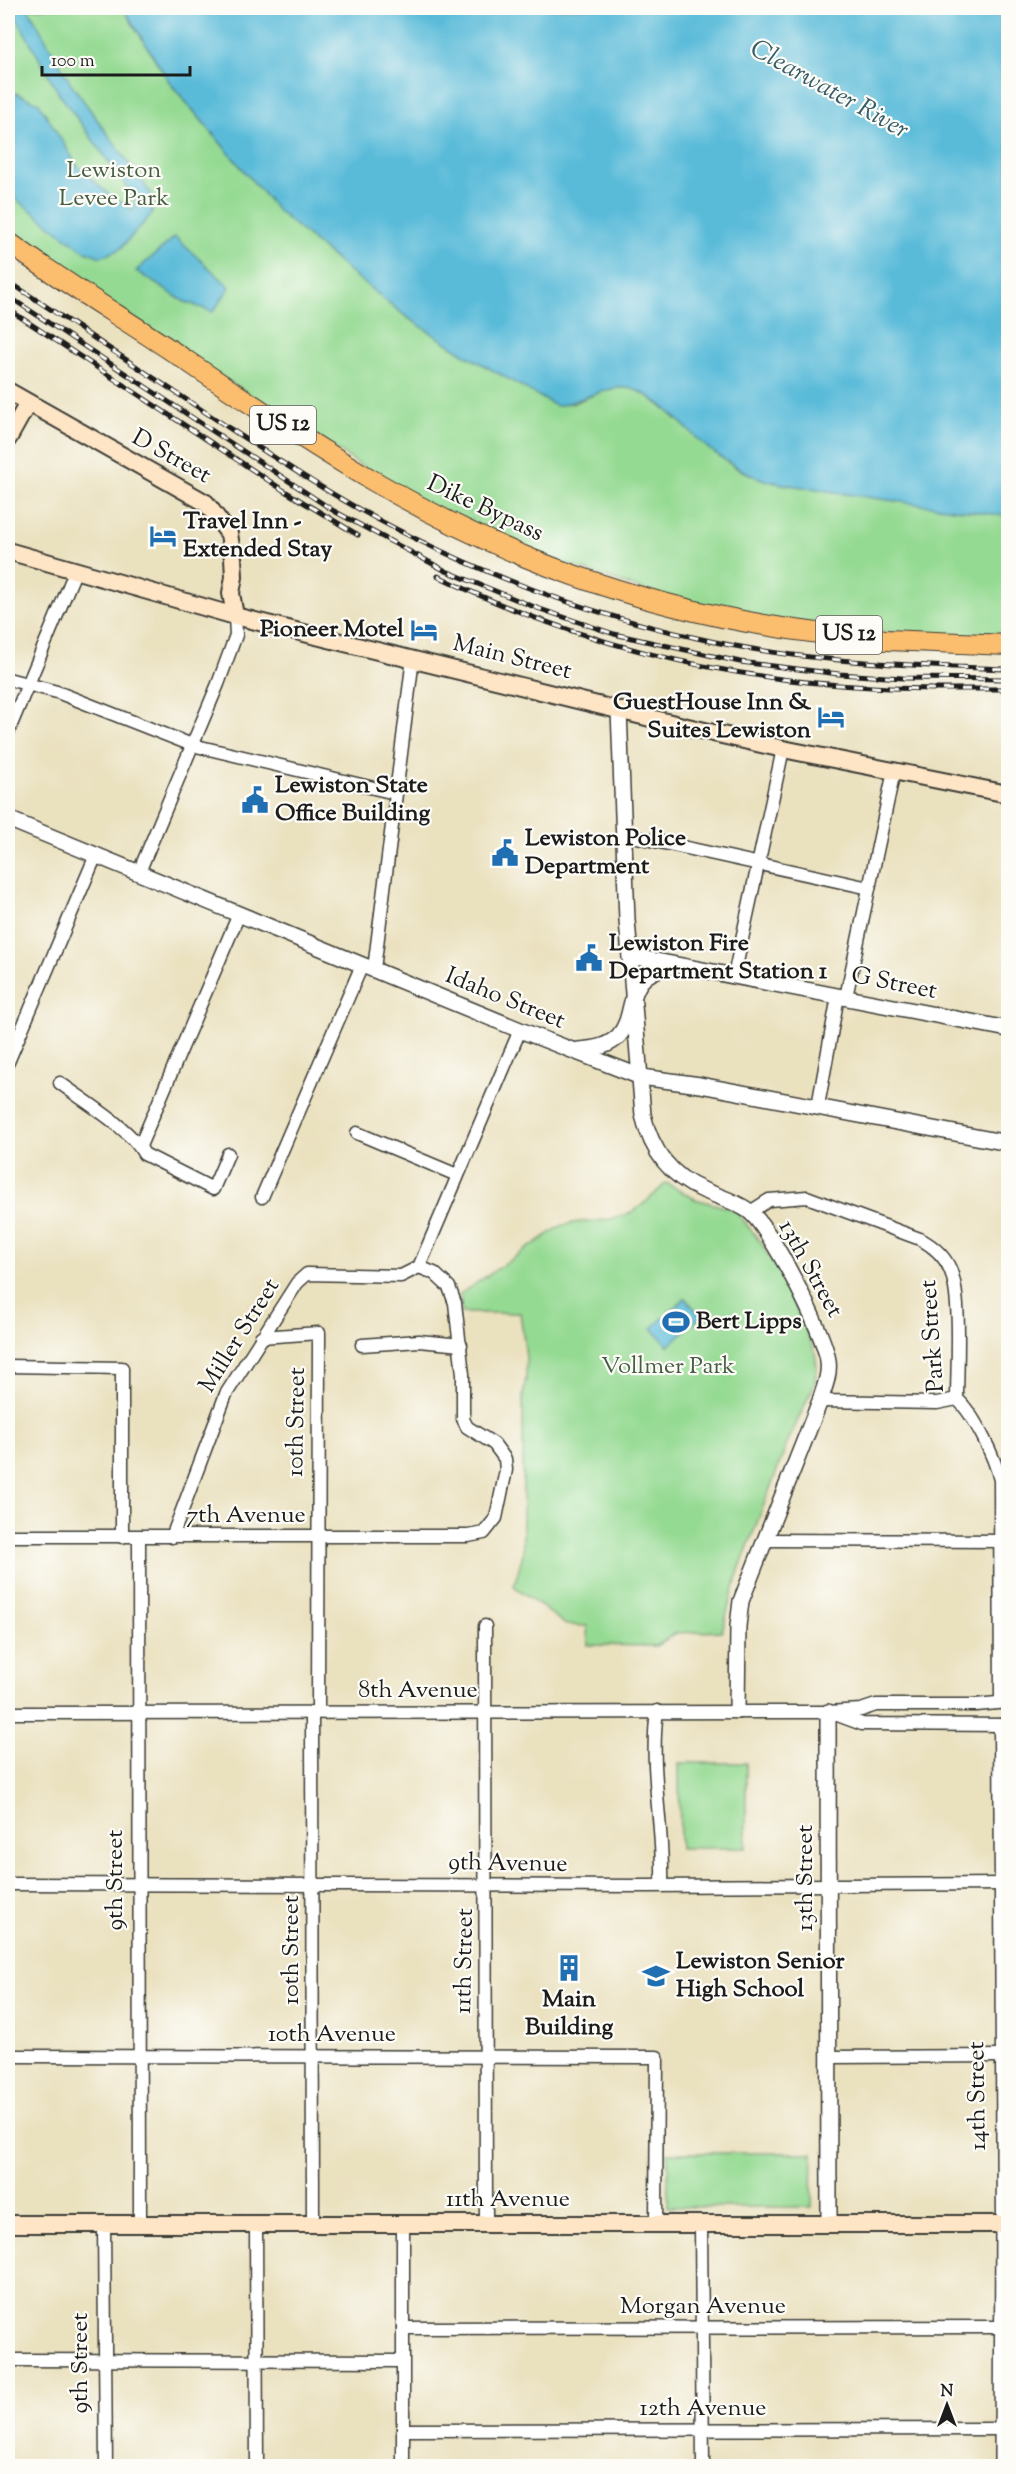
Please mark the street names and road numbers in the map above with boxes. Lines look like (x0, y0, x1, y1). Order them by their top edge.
road number: US 12 (250, 406, 316, 444)
street label: D Street (125, 421, 217, 493)
street label: Dike Bypass (421, 467, 549, 551)
road number: US 12 (816, 616, 882, 654)
street label: Main Street (449, 627, 575, 689)
street label: G Street (848, 959, 940, 1009)
street label: Idaho Street (440, 960, 570, 1038)
street label: 13th Street (769, 1214, 851, 1324)
street label: Miller Street (191, 1272, 289, 1400)
street label: Park Street (912, 1278, 954, 1394)
street label: 10th Street (279, 1367, 315, 1477)
street label: 7th Avenue (186, 1499, 306, 1533)
street label: 8th Avenue (358, 1674, 478, 1708)
street label: 13th Street (789, 1824, 823, 1932)
street label: 9th Street (99, 1830, 133, 1930)
street label: 9th Avenue (448, 1846, 568, 1882)
street label: 10th Street (275, 1895, 309, 2005)
street label: 11th Street (447, 1908, 483, 2014)
street label: 10th Avenue (268, 2018, 396, 2052)
street label: 14th Street (960, 2041, 996, 2151)
street label: 11th Avenue (446, 2183, 570, 2217)
street label: Morgan Avenue (620, 2290, 786, 2324)
street label: 9th Street (64, 2313, 98, 2413)
street label: 12th Avenue (640, 2392, 766, 2426)

